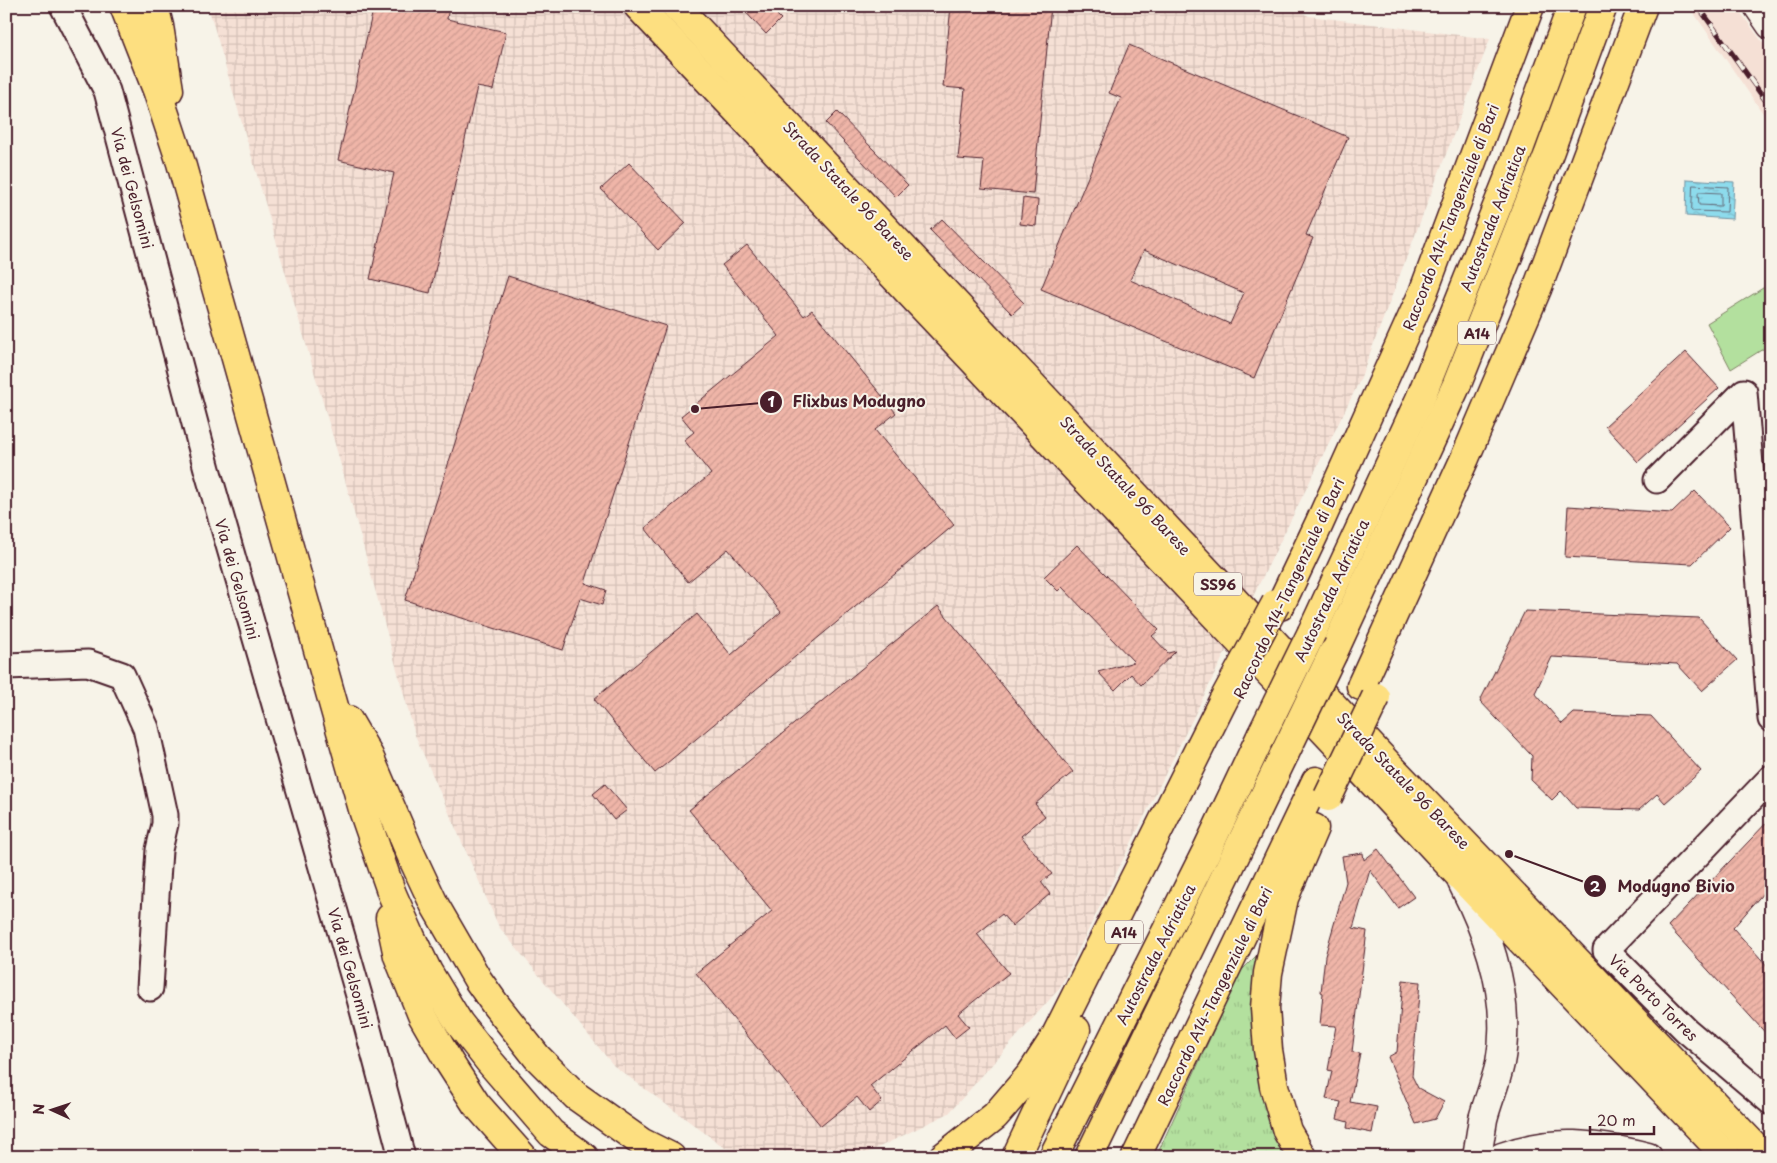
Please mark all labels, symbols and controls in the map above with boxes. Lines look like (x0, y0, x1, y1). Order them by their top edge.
street label: Raccordo A14-Tangenziale di Bari (1398, 100, 1502, 334)
street label: Strada Statale 96 Barese (778, 115, 920, 265)
street label: Via dei Gelsomini (106, 125, 160, 251)
street label: Autostrada Adriatica (1453, 141, 1531, 295)
road number: A14 (1458, 322, 1496, 344)
callout: Flixbus Modugno (758, 386, 935, 417)
text: Flixbus Modugno (793, 388, 926, 412)
text: 1 (767, 389, 775, 412)
street label: Strada Statale 96 Barese (1055, 410, 1197, 560)
street label: Raccordo A14-Tangenziale di Bari (1227, 474, 1349, 702)
street label: Autostrada Adriatica (1288, 514, 1374, 665)
street label: Via dei Gelsomini (210, 516, 266, 642)
road number: SS96 (1194, 572, 1242, 596)
street label: Strada Statale 96 Barese (1332, 706, 1476, 854)
callout: Modugno Bivio (1583, 871, 1745, 902)
text: Modugno Bivio (1617, 873, 1735, 897)
text: 2 (1590, 874, 1601, 897)
street label: Autostrada Adriatica (1110, 879, 1201, 1028)
street label: Raccordo A14-Tangenziale di Bari (1151, 882, 1277, 1110)
street label: Via dei Gelsomini (323, 905, 379, 1031)
road number: A14 (1105, 920, 1143, 944)
street label: Via Porto Torres (1604, 948, 1704, 1046)
north arrow (28, 1086, 78, 1136)
text: N (28, 1103, 49, 1115)
scale bar (1590, 1103, 1653, 1135)
text: 20 m (1597, 1108, 1636, 1131)

